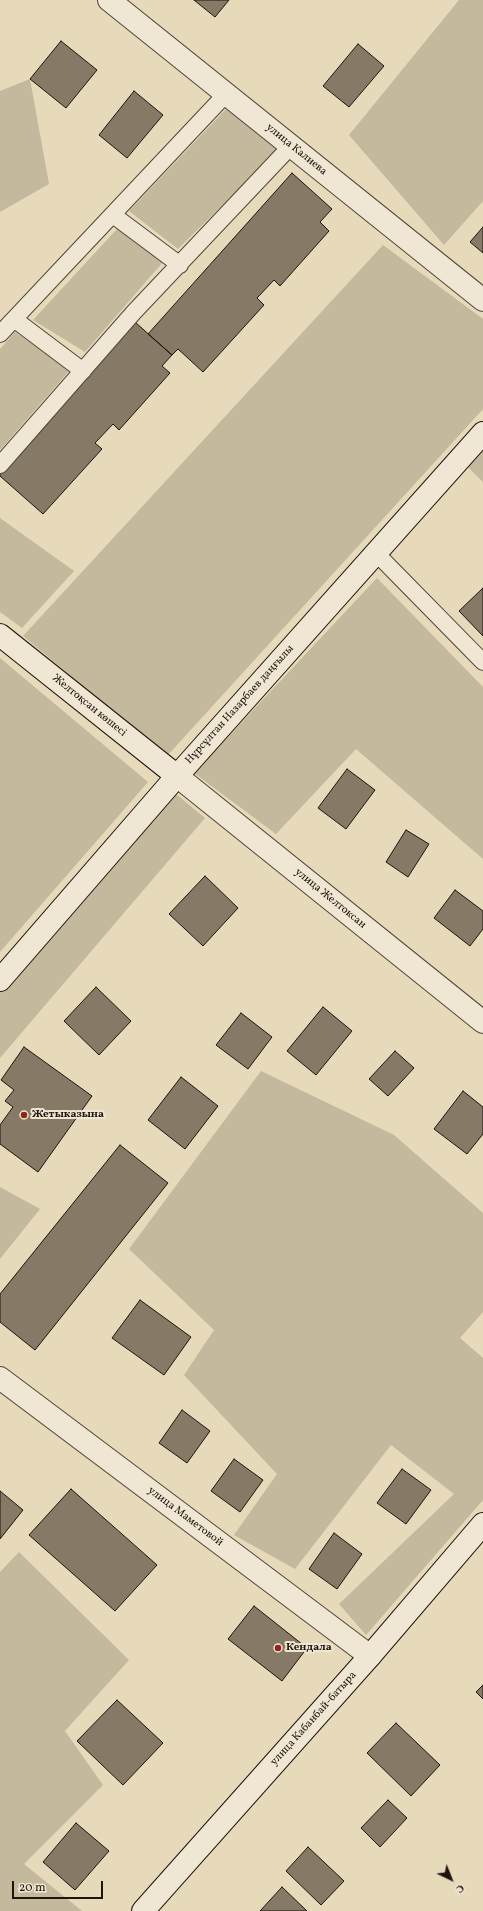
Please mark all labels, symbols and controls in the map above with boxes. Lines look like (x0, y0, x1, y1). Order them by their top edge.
street label: улица Калиева (263, 121, 329, 179)
street label: Нұрсұлтан Назарбаев даңғылы (183, 643, 297, 767)
street label: Желтоқсан көшесі (49, 672, 129, 740)
street label: улица Желтоксан (291, 866, 369, 932)
place label: Жетыказына (32, 1108, 104, 1122)
marker: Жетыказына (19, 1110, 29, 1120)
street label: улица Маметовой (145, 1484, 225, 1550)
place label: Кендала (286, 1641, 332, 1655)
marker: Кендала (273, 1643, 283, 1653)
street label: улица Кабанбай-батыра (268, 1669, 360, 1769)
north arrow (431, 1859, 471, 1899)
scale bar (14, 1873, 105, 1899)
text: 20 m (19, 1880, 46, 1896)
text: С (452, 1880, 467, 1896)

